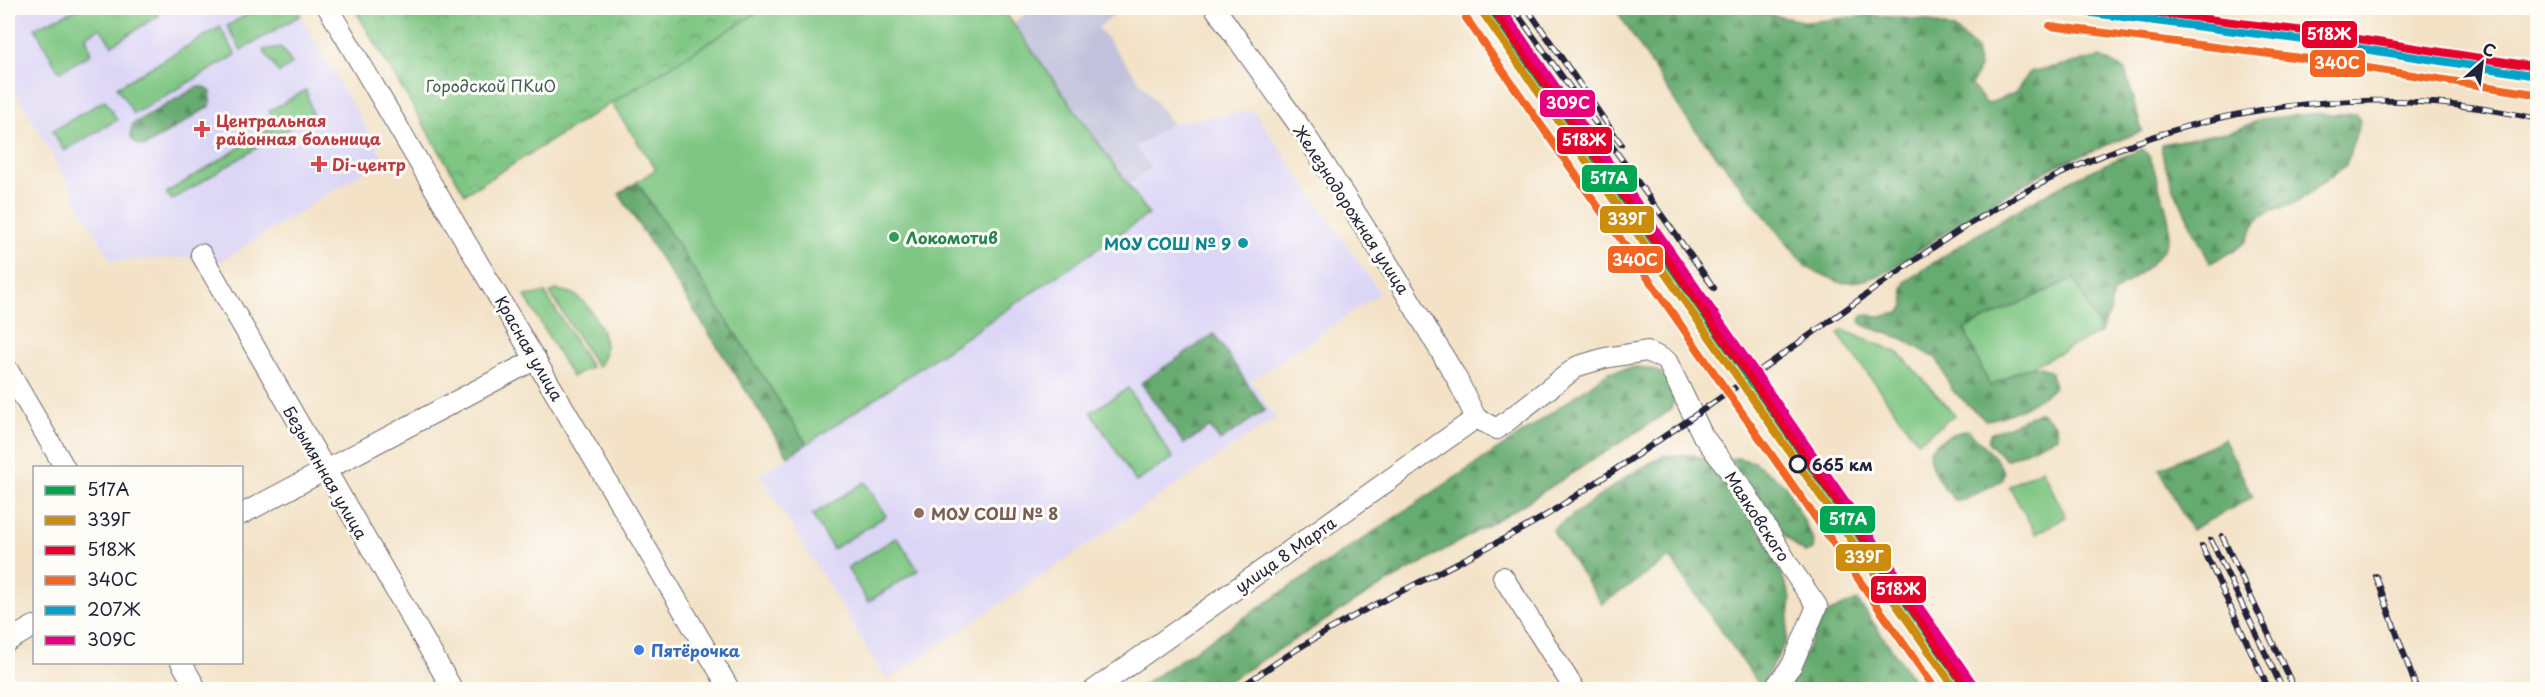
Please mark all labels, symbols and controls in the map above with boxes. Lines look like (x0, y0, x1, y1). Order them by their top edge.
line badge: 518Ж (2301, 20, 2358, 49)
text: 518Ж (2307, 21, 2352, 45)
north arrow (2452, 33, 2512, 93)
text: С (2479, 35, 2500, 62)
line badge: 340С (2309, 49, 2366, 78)
text: 340С (2314, 50, 2360, 74)
park label: Городской ПКиО (426, 73, 556, 97)
line badge: 309С (1539, 89, 1596, 118)
text: 309С (1546, 90, 1590, 114)
place label: Центральная районная больница (216, 108, 381, 150)
marker: Центральная районная больница (193, 120, 211, 138)
street label: Железнодорожная улица (1288, 120, 1416, 298)
line badge: 518Ж (1556, 126, 1613, 155)
text: 518Ж (1562, 127, 1607, 151)
place label: Di-центр (332, 152, 406, 176)
marker: Di-центр (310, 155, 328, 173)
line badge: 517А (1581, 164, 1638, 193)
text: 517А (1590, 165, 1629, 189)
line badge: 339Г (1599, 205, 1655, 234)
text: 339Г (1607, 206, 1648, 230)
place label: Локомотив (906, 225, 998, 249)
marker: Локомотив (887, 230, 901, 244)
place label: МОУ СОШ № 9 (1104, 231, 1231, 255)
marker: МОУ СОШ № 9 (1236, 236, 1250, 250)
line badge: 340С (1607, 245, 1664, 274)
text: 340С (1612, 247, 1658, 271)
street label: Красная улица (490, 291, 570, 405)
street label: Безымянная улица (278, 401, 374, 543)
place label: 665 км (1812, 452, 1873, 476)
marker: 665 км (1789, 455, 1807, 473)
legend (33, 466, 243, 664)
street label: Маяковского (1720, 466, 1796, 566)
text: 517А (87, 475, 130, 502)
place label: МОУ СОШ № 8 (931, 501, 1058, 525)
text: 339Г (87, 505, 131, 532)
line badge: 517А (1819, 505, 1876, 534)
marker: МОУ СОШ № 8 (912, 506, 926, 520)
text: 517А (1829, 506, 1868, 530)
street label: улица 8 Марта (1230, 510, 1341, 598)
text: 518Ж (87, 535, 135, 562)
line badge: 339Г (1835, 543, 1892, 572)
text: 339Г (1844, 544, 1885, 568)
text: 340С (87, 565, 138, 592)
line badge: 518Ж (1870, 575, 1927, 604)
text: 518Ж (1876, 576, 1921, 600)
text: 207Ж (87, 595, 140, 622)
text: 309С (87, 625, 136, 652)
place label: Пятёрочка (651, 638, 740, 662)
marker: Пятёрочка (632, 643, 646, 657)

